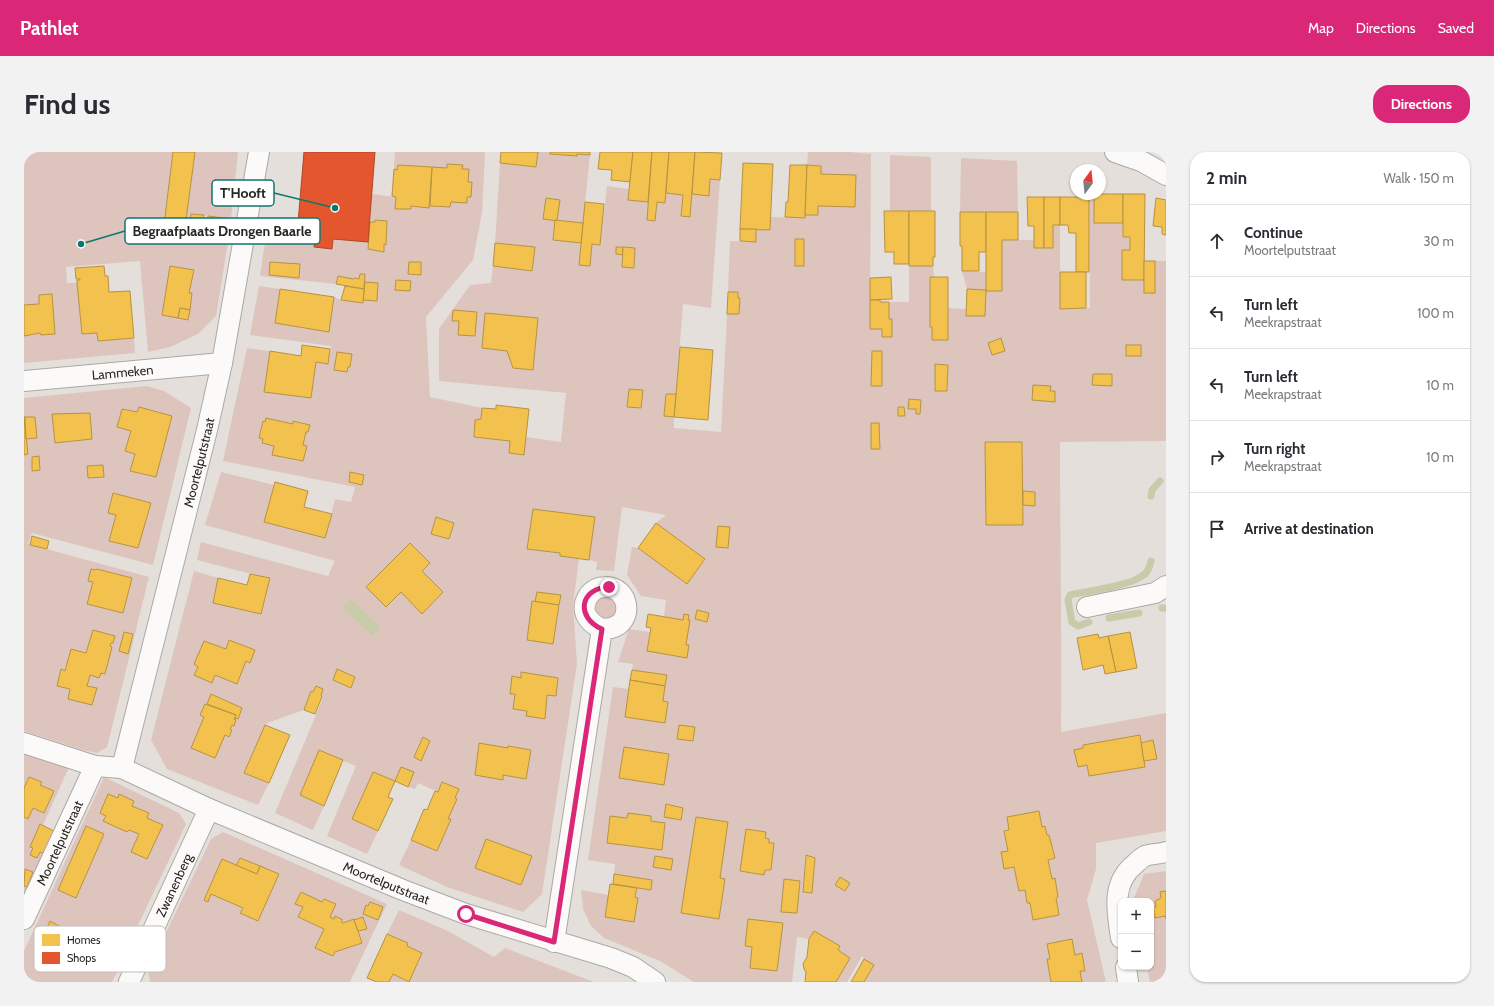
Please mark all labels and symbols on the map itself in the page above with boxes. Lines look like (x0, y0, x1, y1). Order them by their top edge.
north arrow (1070, 164, 1106, 200)
callout: T'Hooft (212, 180, 274, 206)
text: T'Hooft (220, 184, 266, 202)
callout: Begraafplaats Drongen Baarle (125, 218, 320, 244)
text: Begraafplaats Drongen Baarle (133, 222, 311, 240)
street label: Lammeken (91, 361, 154, 383)
street label: Moortelputstraat (180, 416, 218, 509)
route end (600, 578, 618, 596)
street label: Moortelputstraat (33, 797, 86, 888)
street label: Zwanenberg (152, 850, 196, 919)
street label: Moortelputstraat (341, 858, 432, 908)
route start (457, 905, 475, 923)
legend (34, 926, 166, 972)
text: Homes (67, 933, 101, 947)
text: Shops (67, 951, 96, 965)

